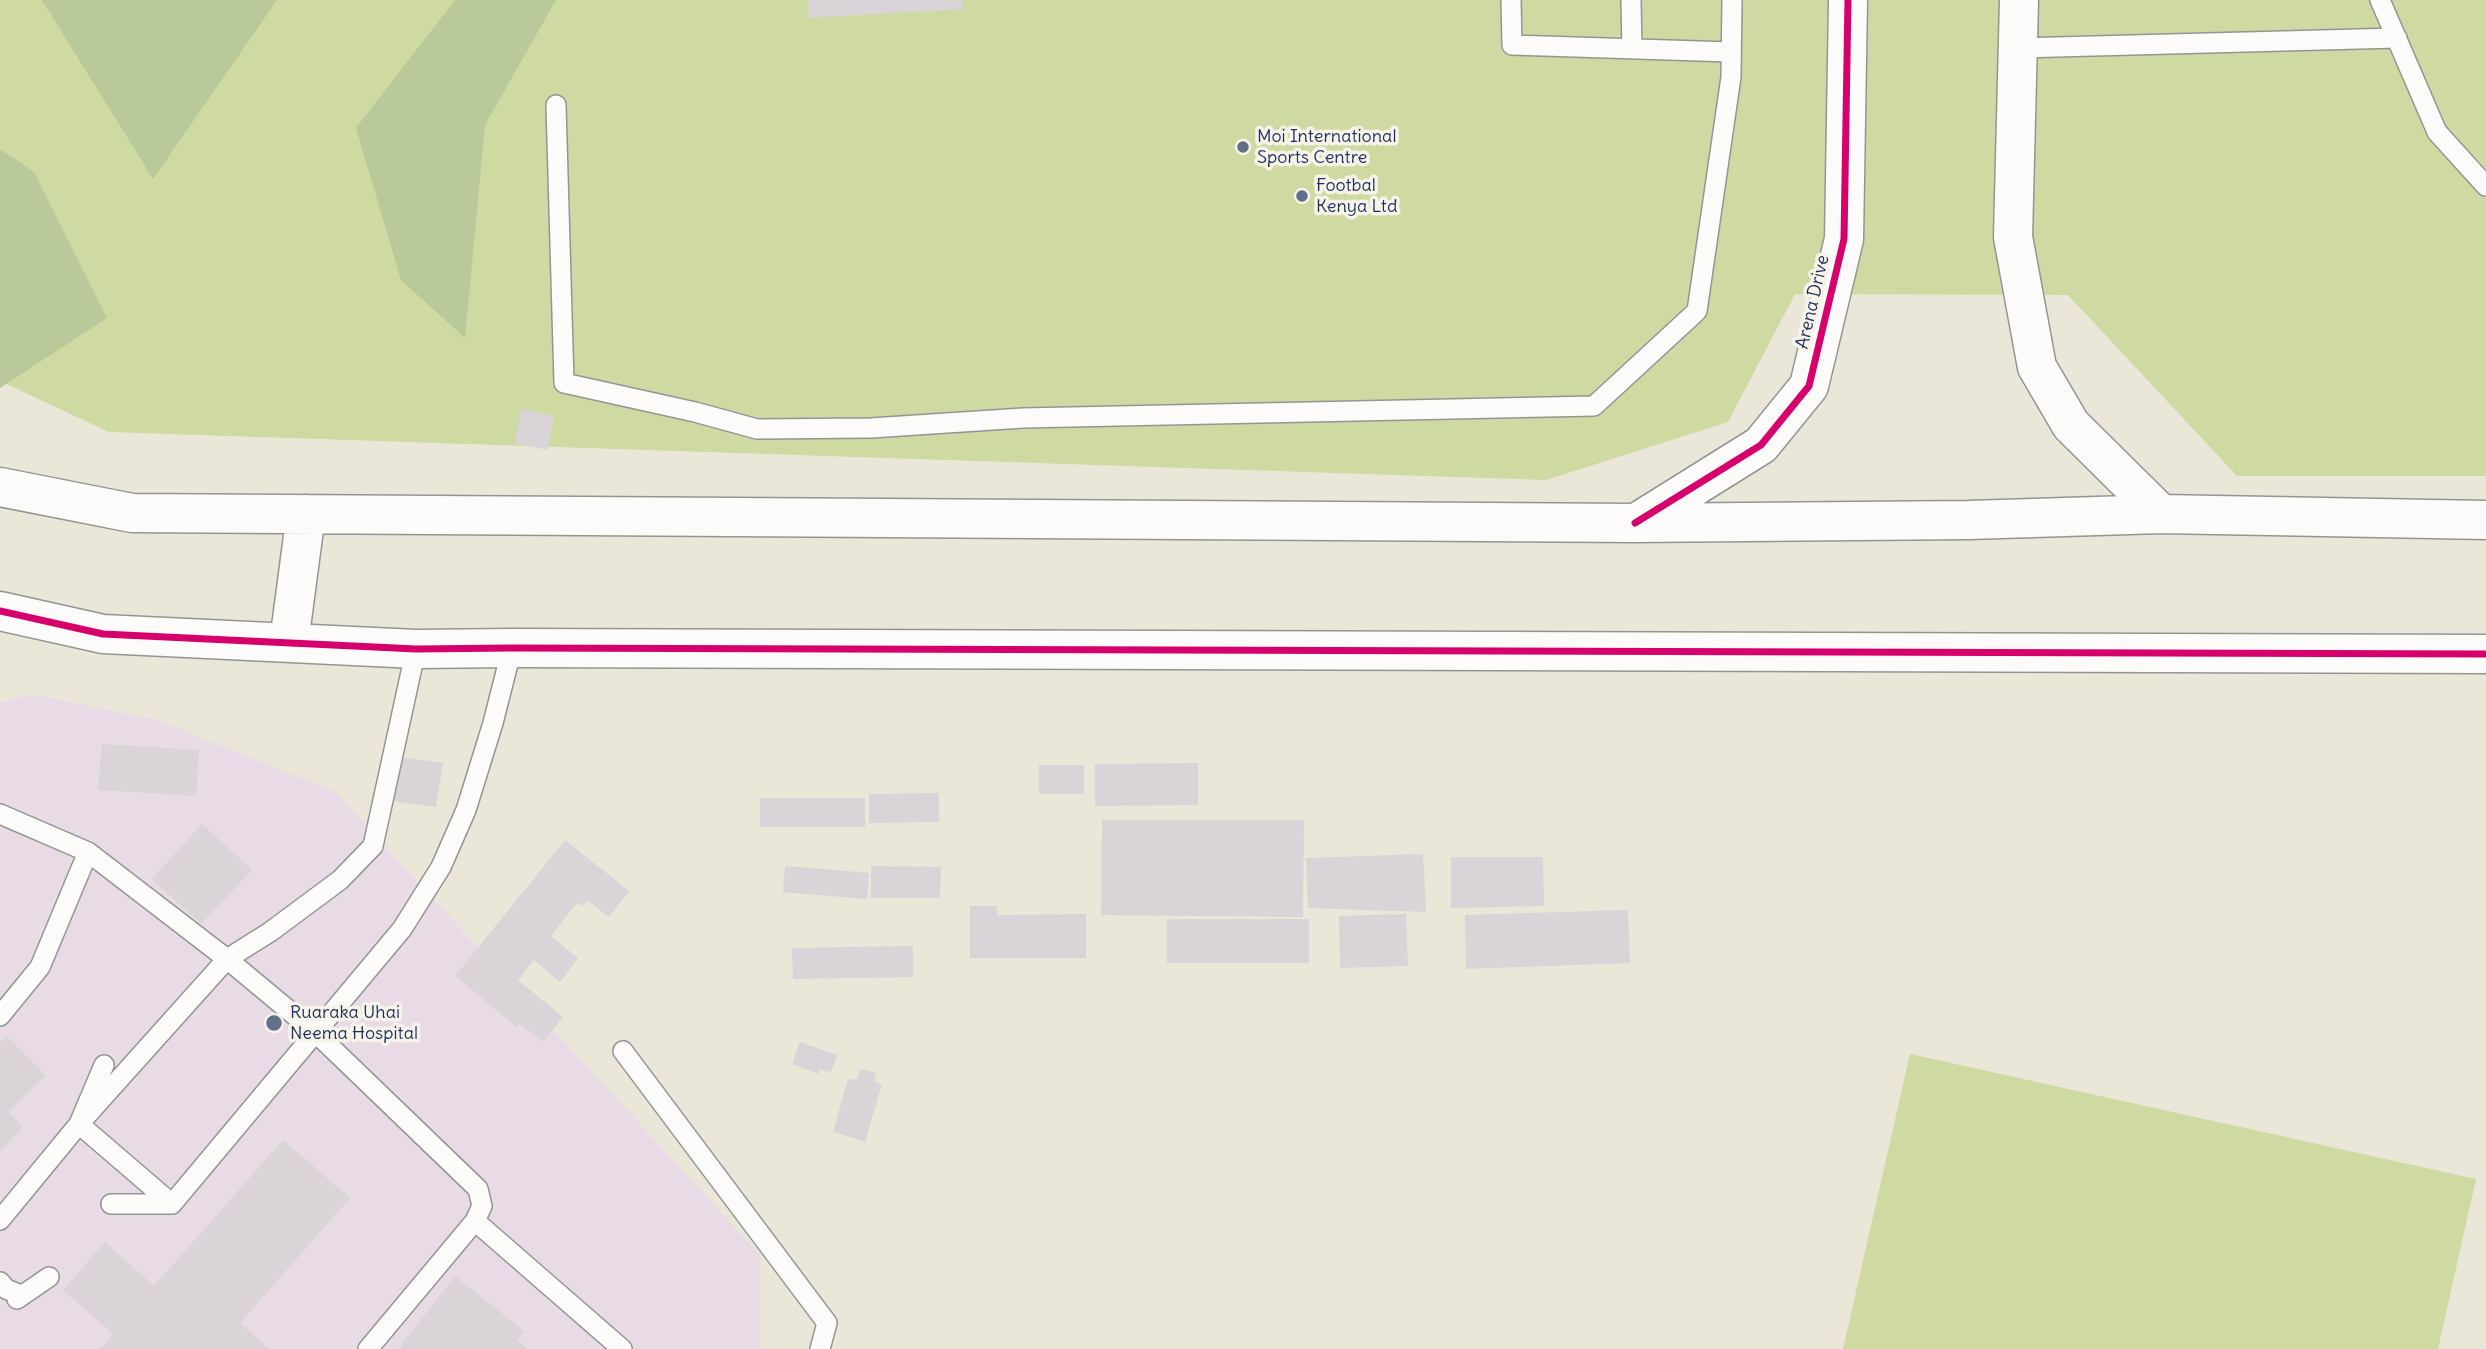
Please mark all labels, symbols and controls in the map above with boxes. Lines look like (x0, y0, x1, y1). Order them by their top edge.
place label: Moi International Sports Centre (1257, 126, 1396, 168)
marker: Moi International Sports Centre (1235, 139, 1251, 155)
place label: Footbal Kenya Ltd (1316, 175, 1398, 218)
marker: Footbal Kenya Ltd (1294, 188, 1310, 204)
street label: Arena Drive (1792, 253, 1834, 351)
place label: Ruaraka Uhai Neema Hospital (290, 1002, 418, 1044)
marker: Ruaraka Uhai Neema Hospital (264, 1013, 284, 1033)

